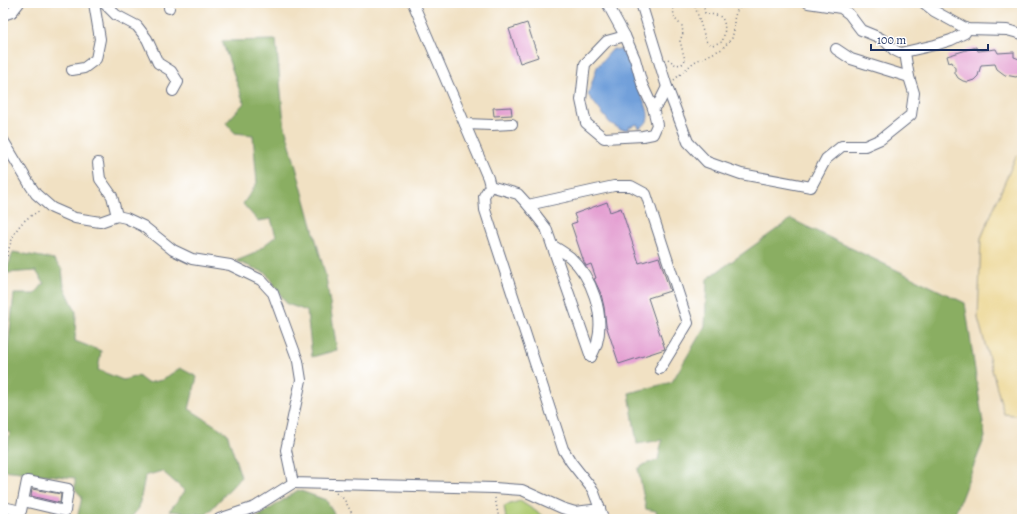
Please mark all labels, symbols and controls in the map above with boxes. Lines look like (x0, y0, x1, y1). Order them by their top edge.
scale bar (871, 26, 988, 52)
text: 100 m (877, 32, 906, 48)

